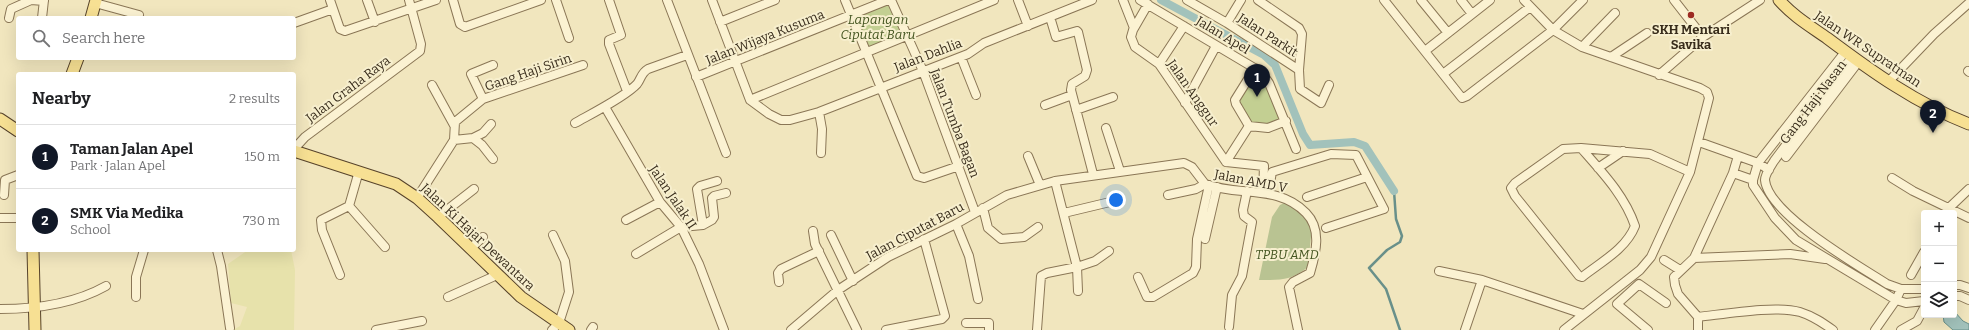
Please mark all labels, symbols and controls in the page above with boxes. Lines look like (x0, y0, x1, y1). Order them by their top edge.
street label: Jalan Wijaya Kusuma (703, 6, 826, 68)
street label: Jalan WR Supratman (1811, 7, 1925, 91)
street label: Jalan Parkit (1234, 10, 1301, 60)
marker: SKH Mentari Savika (1686, 10, 1696, 20)
park label: Lapangan Ciputat Baru (841, 12, 916, 42)
street label: Jalan Apel (1192, 13, 1253, 57)
search box (16, 16, 296, 60)
place label: SKH Mentari Savika (1652, 22, 1730, 52)
icon: search (30, 27, 52, 49)
text: Search here (62, 29, 145, 47)
street label: Jalan Dahlia (891, 35, 964, 75)
street label: Gang Haji Sirin (483, 50, 574, 94)
street label: Jalan Graha Raya (302, 53, 393, 126)
street label: Jalan Anggur (1164, 56, 1222, 130)
street label: Gang Haji Nasan (1777, 57, 1850, 147)
pin: 1 (1244, 64, 1270, 97)
street label: Jalan Tumba Bagan (927, 66, 983, 180)
text: Nearby (32, 88, 91, 109)
text: 2 results (229, 91, 280, 106)
pin: 2 (1920, 100, 1946, 133)
text: Taman Jalan Apel (70, 140, 193, 158)
text: 1 (42, 149, 48, 164)
text: 150 m (244, 149, 280, 164)
text: Park · Jalan Apel (70, 158, 166, 173)
street label: Jalan Jalak II (646, 161, 700, 232)
street label: Jalan AMD V (1212, 166, 1289, 195)
street label: Jalan Ki Hajar Dewantara (417, 180, 538, 294)
your location (1106, 190, 1126, 210)
street label: Jalan Ciputat Baru (863, 199, 966, 264)
text: SMK Via Medika (70, 204, 183, 222)
map controls (1921, 210, 1957, 318)
button: + (1921, 210, 1957, 246)
text: 2 (41, 213, 49, 228)
text: 730 m (243, 213, 280, 228)
text: School (70, 222, 111, 237)
button: − (1921, 246, 1957, 282)
park label: TPBU AMD (1255, 247, 1319, 262)
button: layers (1921, 282, 1957, 318)

